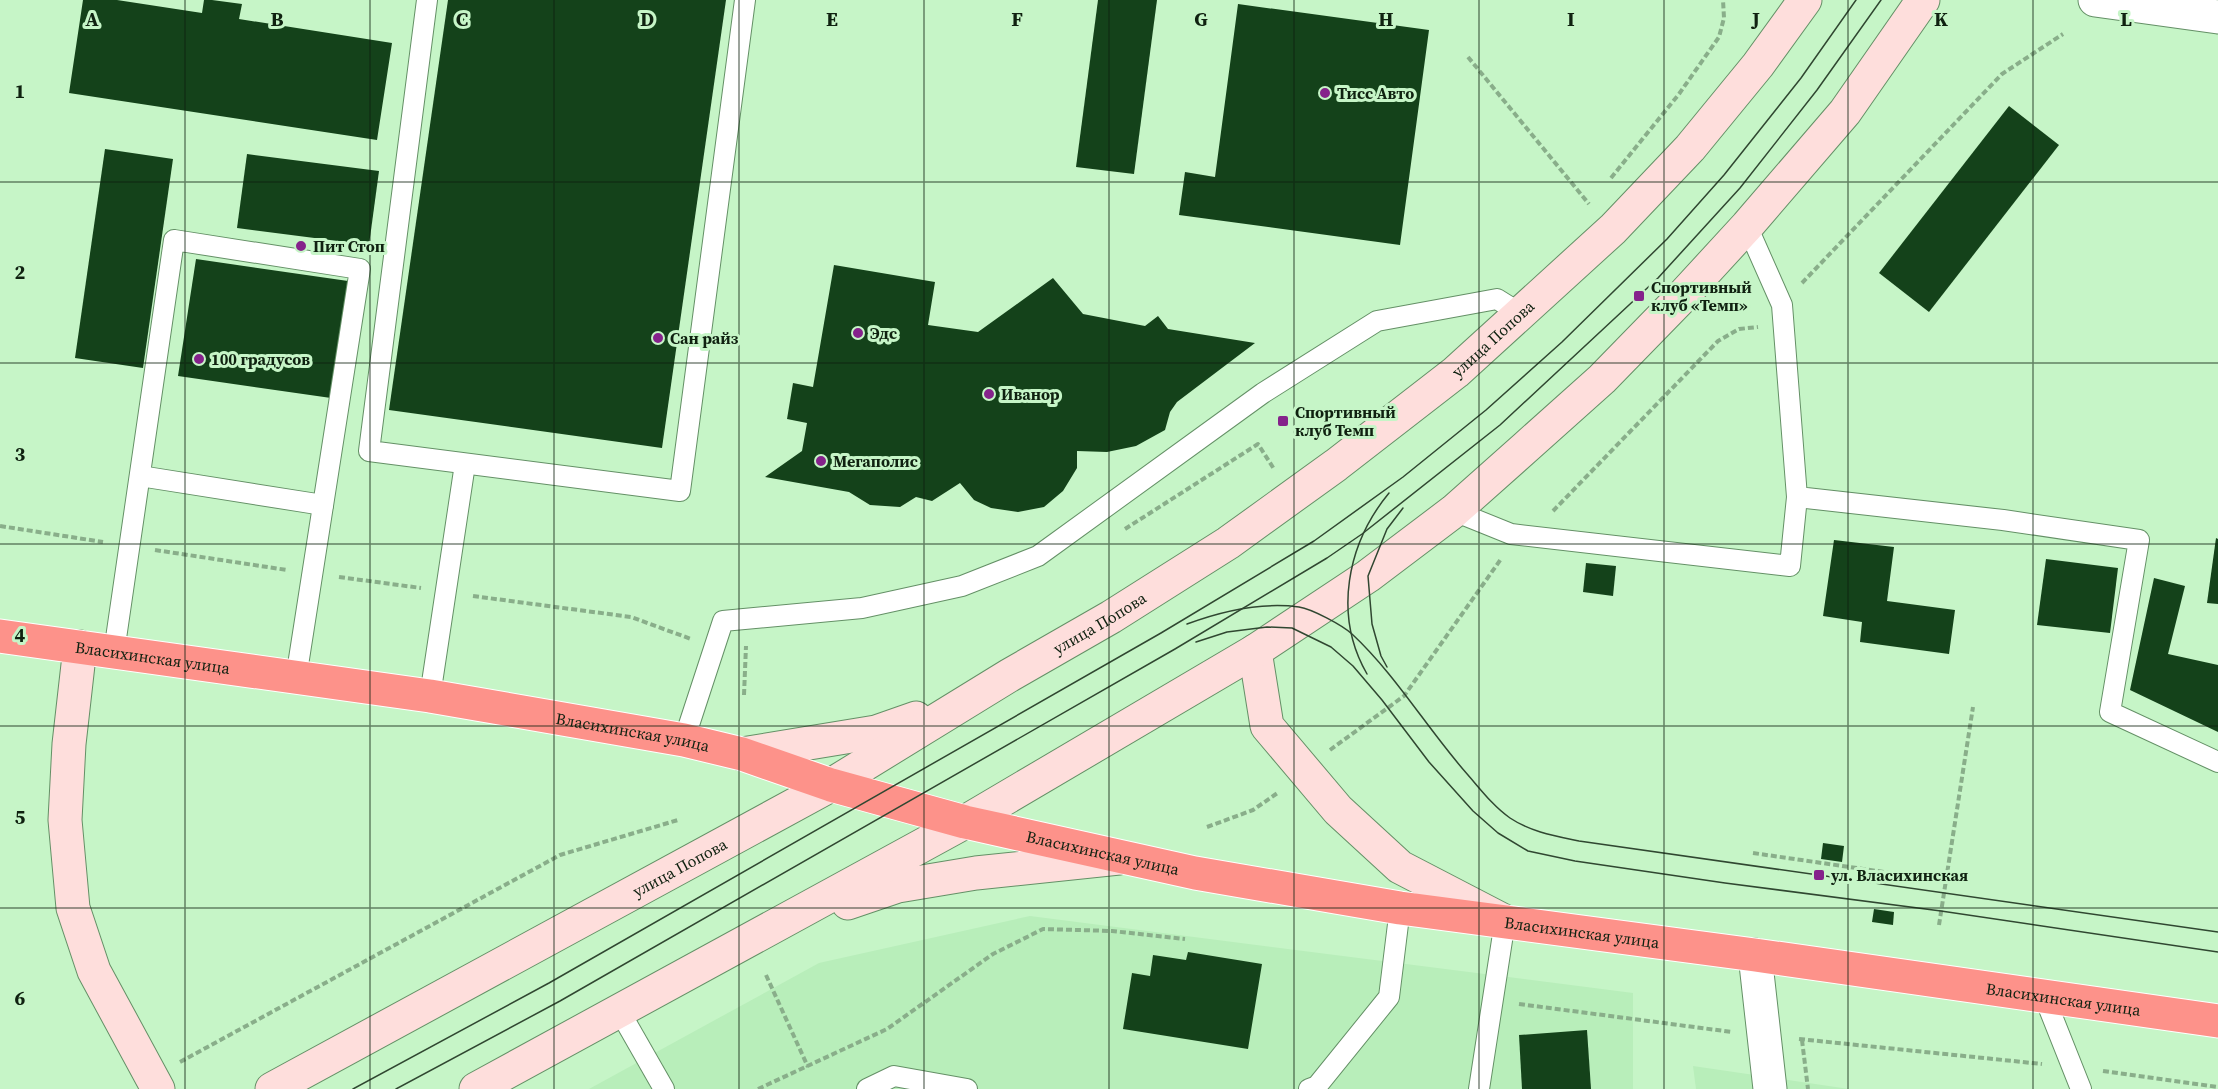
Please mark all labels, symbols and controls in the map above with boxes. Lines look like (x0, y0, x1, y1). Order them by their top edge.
text: A (85, 5, 99, 33)
text: B (270, 5, 284, 33)
text: C (456, 5, 468, 33)
text: D (640, 5, 654, 33)
text: E (826, 5, 838, 33)
text: F (1011, 5, 1023, 33)
text: G (1194, 5, 1208, 33)
text: H (1378, 5, 1394, 33)
text: I (1567, 5, 1575, 33)
text: J (1750, 5, 1760, 33)
text: K (1934, 5, 1948, 33)
text: L (2120, 5, 2132, 33)
text: 1 (15, 77, 25, 105)
place label: Тисс Авто (1337, 82, 1414, 104)
marker: Тисс Авто (1318, 86, 1332, 100)
place label: Пит Стоп (313, 235, 385, 257)
marker: Пит Стоп (294, 239, 308, 253)
text: 2 (15, 258, 26, 286)
place label: Спортивный клуб «Темп» (1651, 276, 1752, 316)
marker: Спортивный клуб «Темп» (1632, 289, 1646, 303)
street label: улица Попова (1447, 295, 1539, 382)
place label: Эдс (870, 322, 897, 344)
marker: Эдс (851, 326, 865, 340)
place label: Сан райз (670, 327, 739, 349)
marker: Сан райз (651, 331, 665, 345)
place label: 100 градусов (211, 348, 310, 370)
marker: 100 градусов (192, 352, 206, 366)
place label: Иванор (1001, 383, 1060, 405)
marker: Иванор (982, 387, 996, 401)
place label: Спортивный клуб Темп (1295, 401, 1396, 441)
marker: Спортивный клуб Темп (1276, 414, 1290, 428)
text: 3 (15, 440, 26, 468)
place label: Мегаполис (833, 450, 918, 472)
marker: Мегаполис (814, 454, 828, 468)
street label: улица Попова (1049, 586, 1151, 659)
text: 4 (15, 621, 26, 649)
street label: Власихинская улица (74, 636, 232, 679)
street label: Власихинская улица (554, 707, 713, 757)
text: 5 (15, 803, 26, 831)
street label: Власихинская улица (1024, 825, 1182, 880)
street label: улица Попова (628, 832, 732, 902)
place label: ул. Власихинская (1830, 864, 1968, 886)
marker: ул. Власихинская (1812, 868, 1826, 882)
street label: Власихинская улица (1503, 911, 1662, 953)
street label: Власихинская улица (1985, 977, 2143, 1021)
text: 6 (15, 984, 26, 1012)

